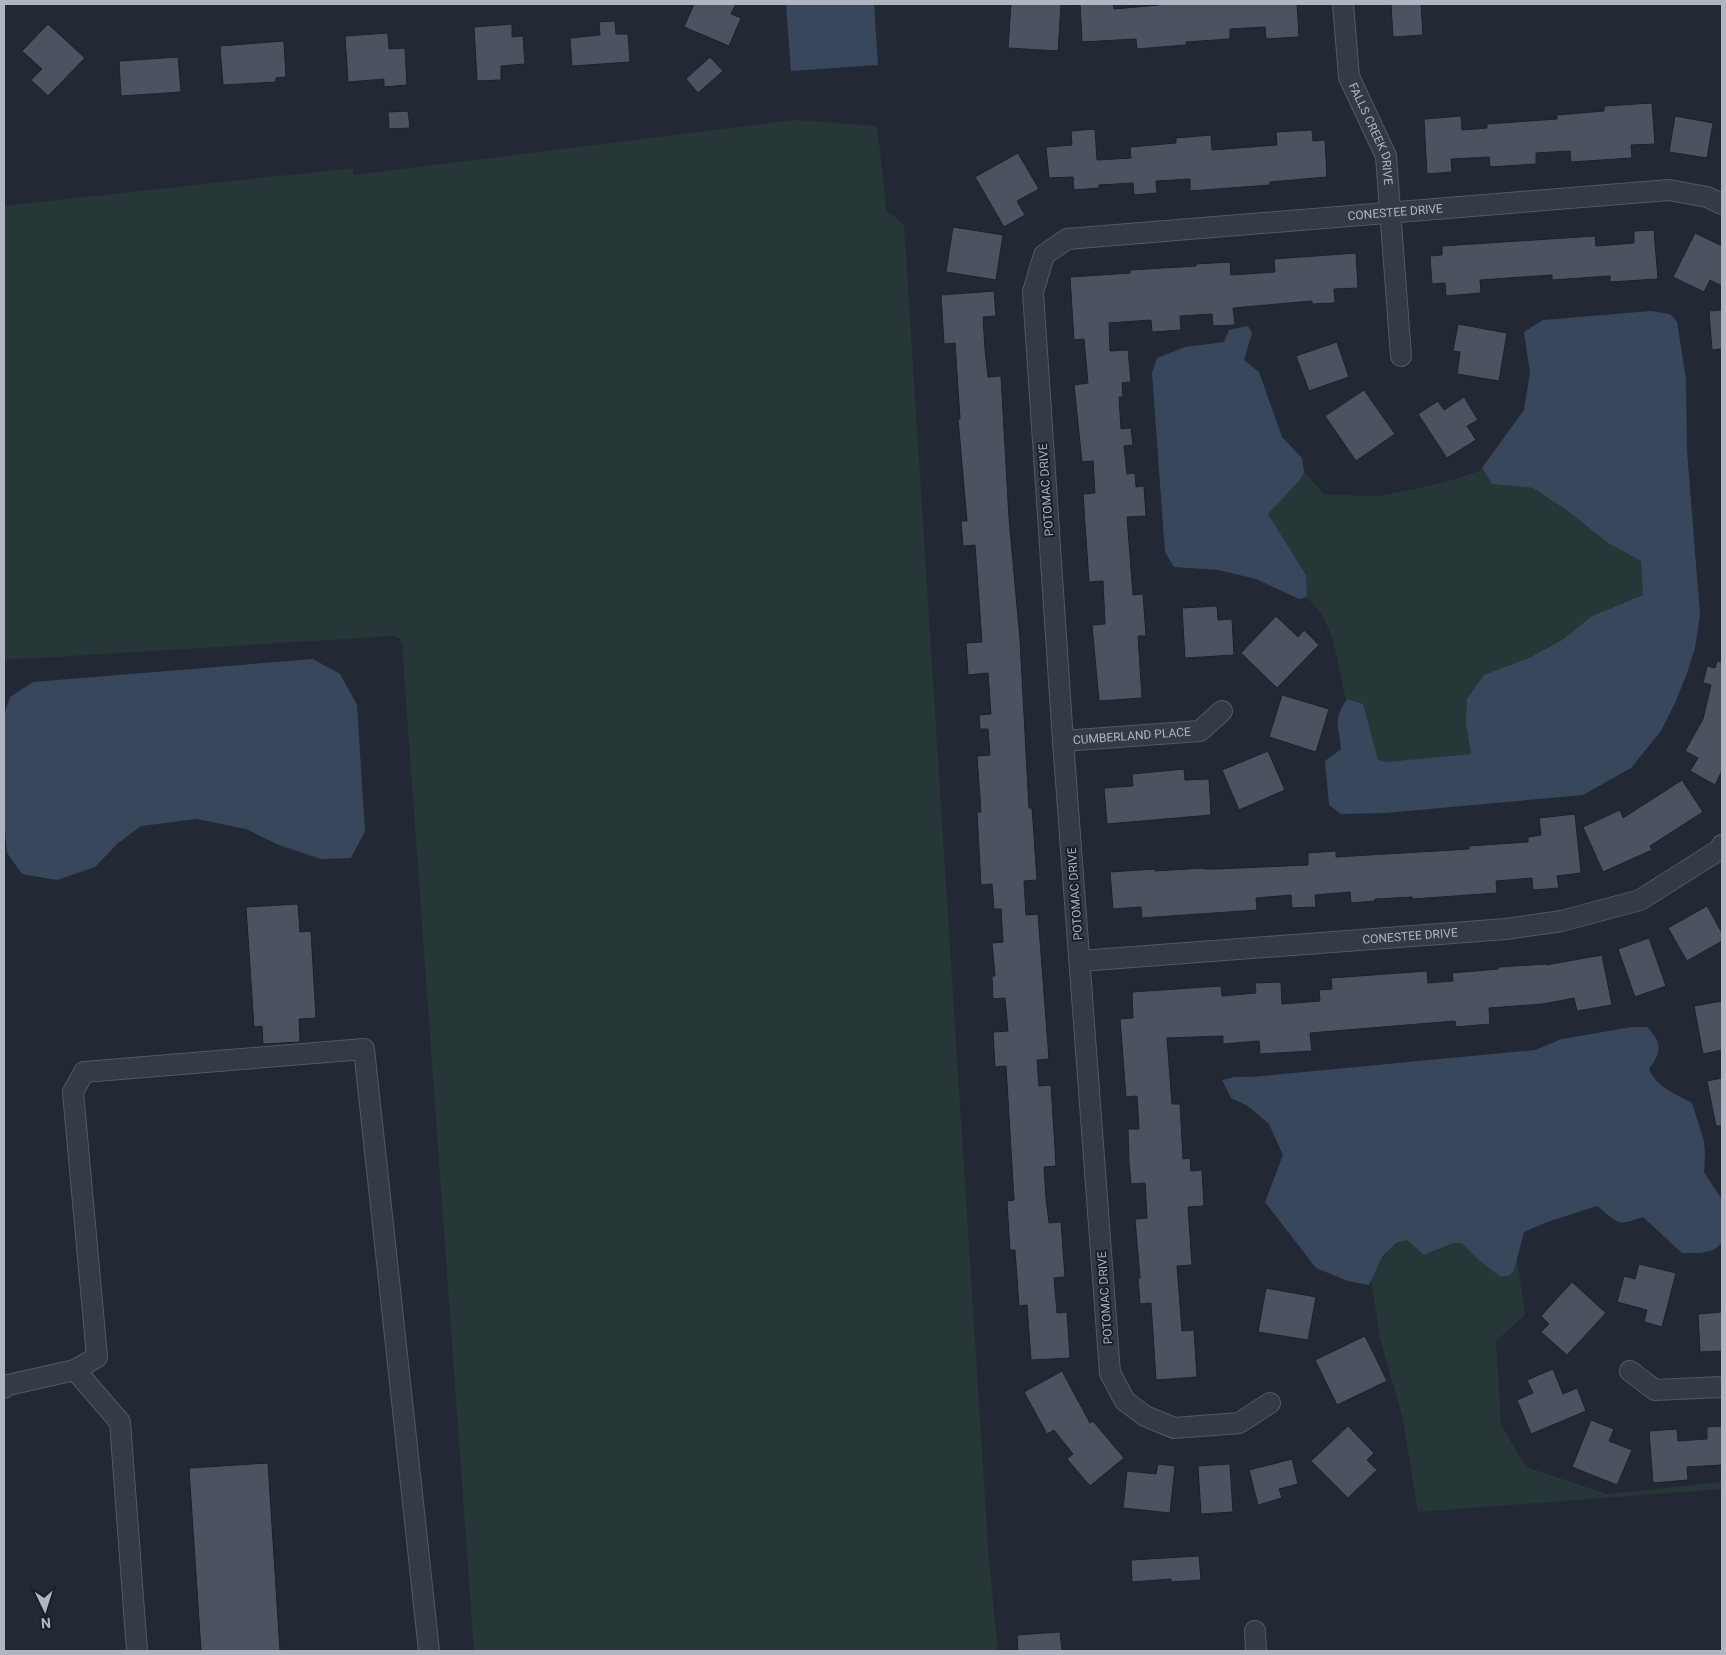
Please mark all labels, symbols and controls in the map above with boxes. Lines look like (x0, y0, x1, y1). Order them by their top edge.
street label: FALLS CREEK DRIVE (1346, 81, 1395, 186)
street label: CONESTEE DRIVE (1347, 201, 1444, 223)
street label: POTOMAC DRIVE (1036, 443, 1056, 537)
street label: CUMBERLAND PLACE (1072, 725, 1191, 747)
street label: POTOMAC DRIVE (1065, 847, 1085, 941)
street label: CONESTEE DRIVE (1362, 926, 1458, 947)
street label: POTOMAC DRIVE (1095, 1251, 1115, 1345)
north arrow (20, 1585, 70, 1635)
text: N (40, 1615, 51, 1631)

